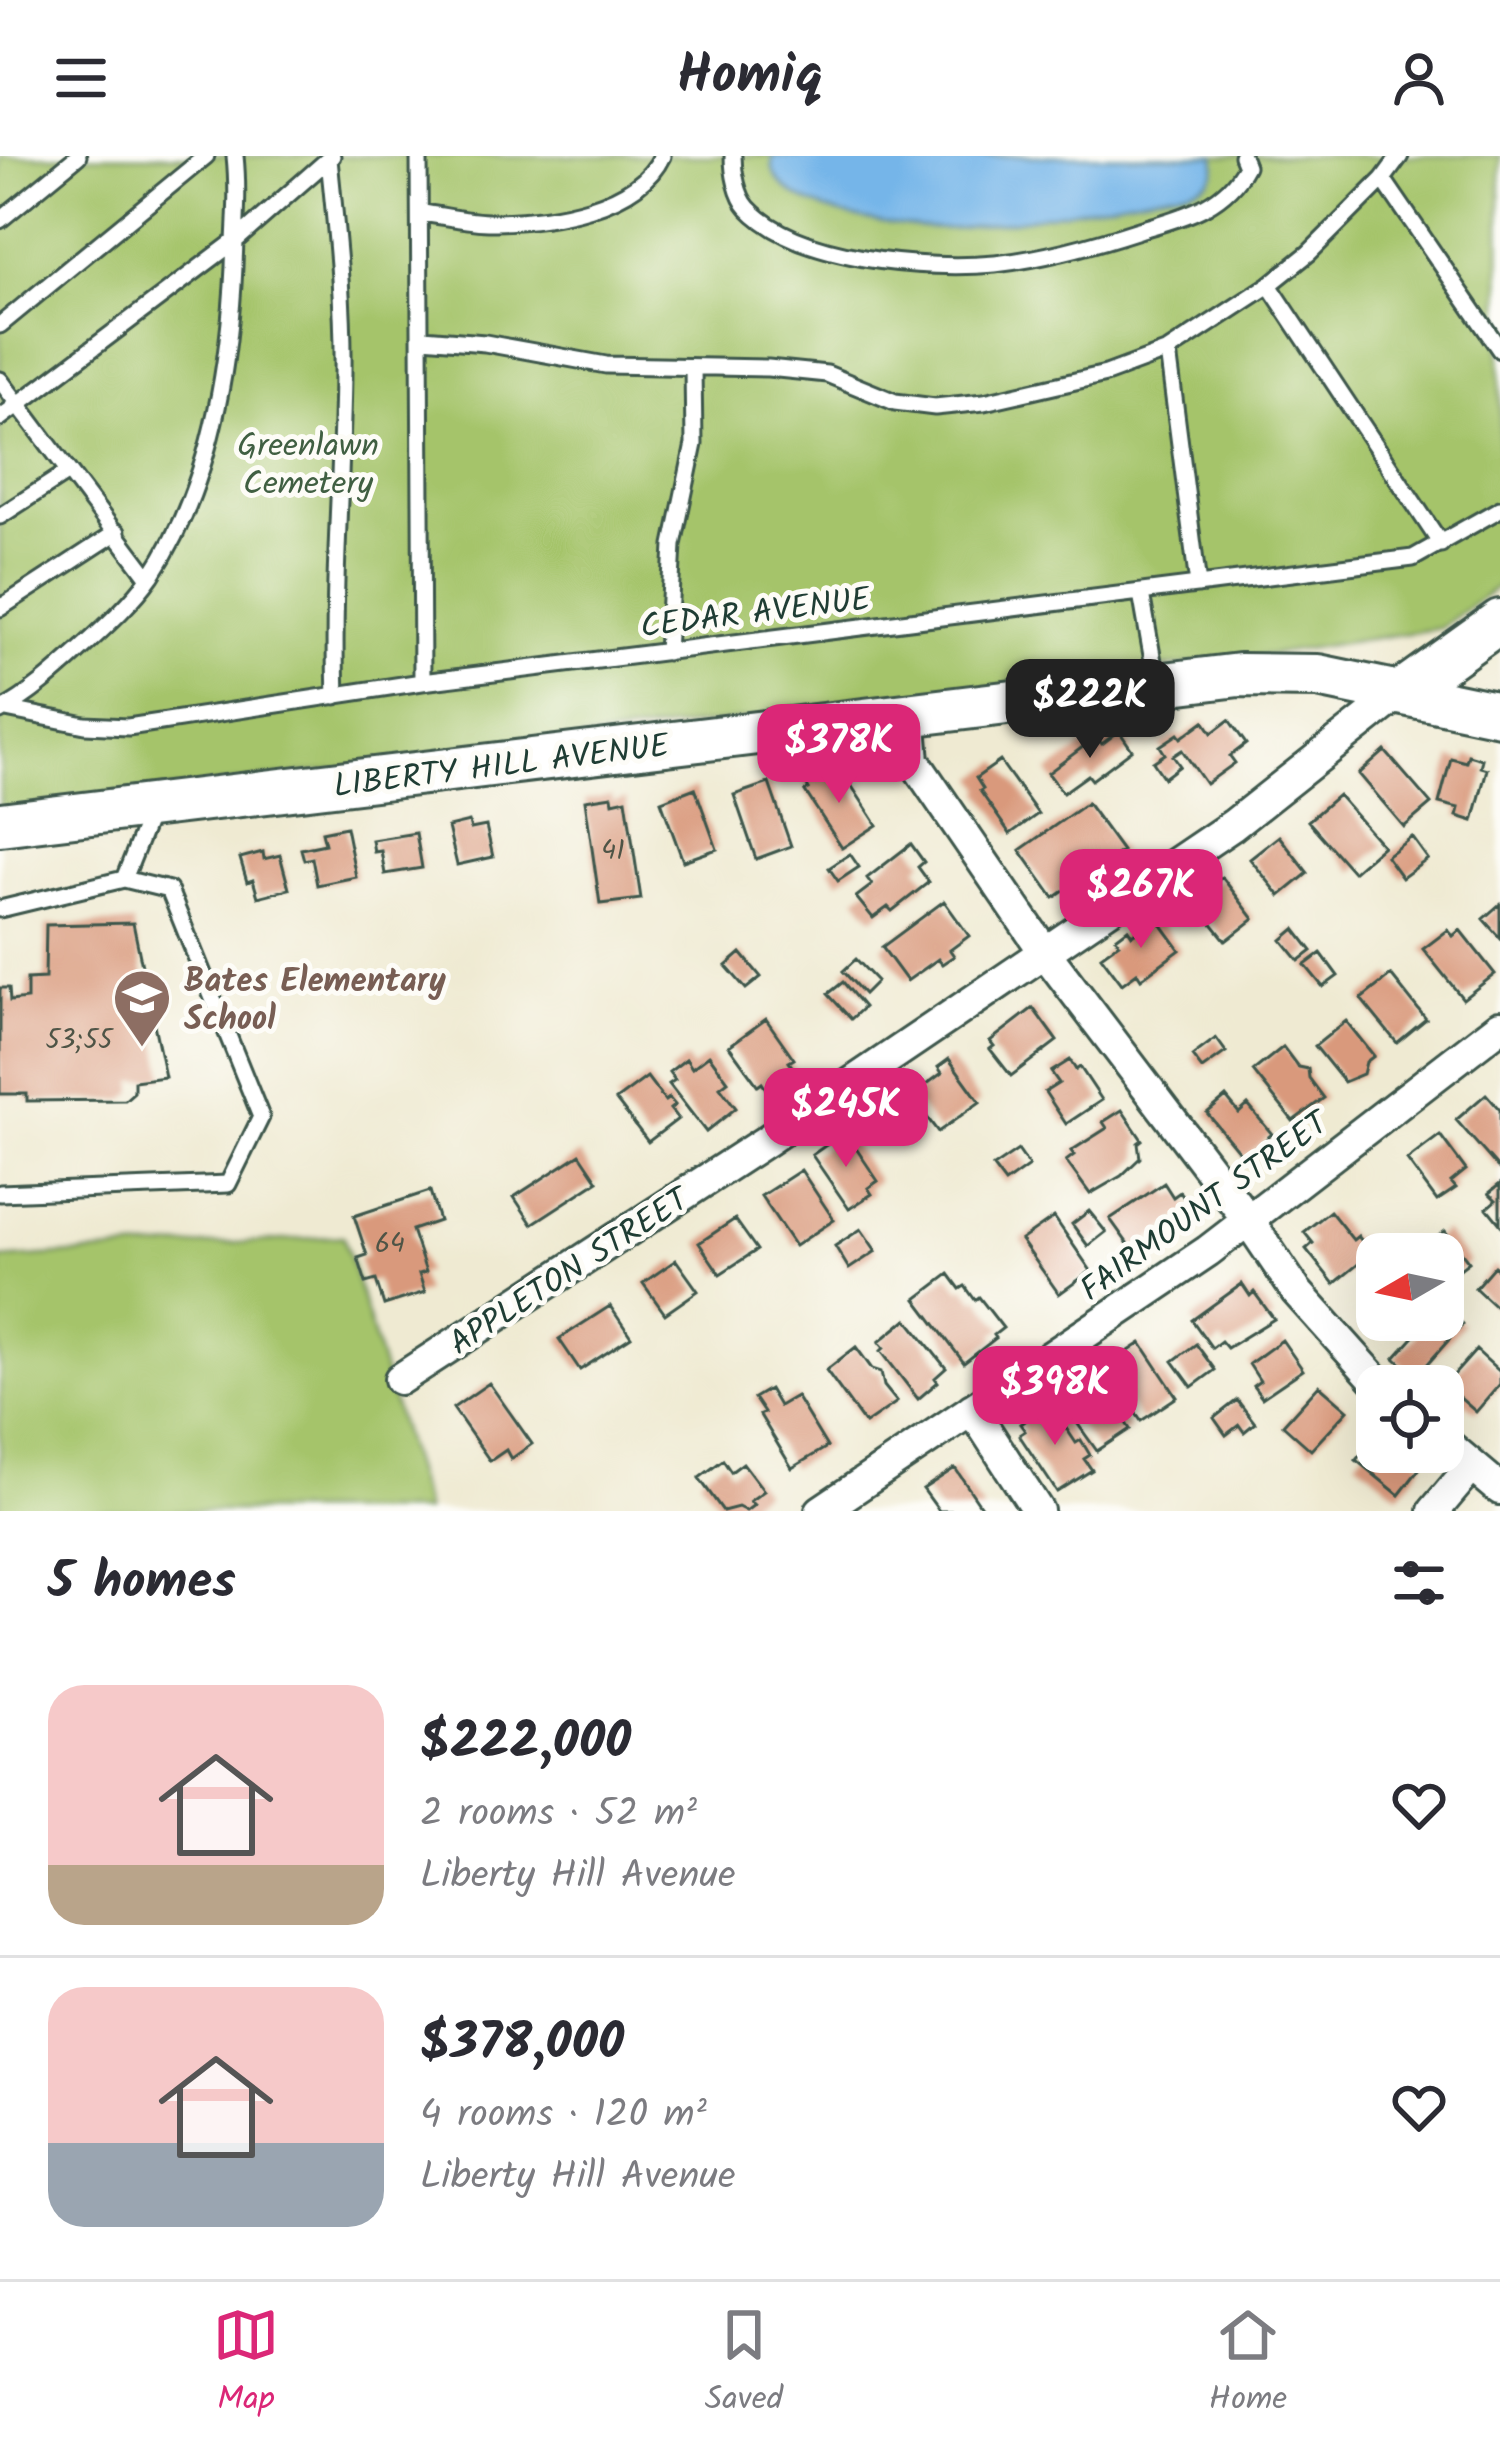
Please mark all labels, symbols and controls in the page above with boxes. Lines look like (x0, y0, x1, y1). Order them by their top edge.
text: Homiq (677, 35, 823, 121)
icon: menu (48, 45, 114, 111)
icon: person (1386, 45, 1452, 111)
park label: Greenlawn Cemetery (237, 421, 379, 512)
street label: CEDAR AVENUE (637, 574, 874, 655)
pin: $222K (1006, 659, 1174, 761)
text: $222K (1033, 667, 1147, 729)
pin: $378K (755, 704, 923, 806)
text: $378K (784, 712, 894, 774)
street label: LIBERTY HILL AVENUE (331, 721, 673, 814)
house number: 41 (601, 830, 625, 873)
pin: $267K (1057, 849, 1225, 951)
text: $267K (1087, 857, 1195, 919)
place label: Bates Elementary School (184, 956, 446, 1047)
school or university icon: Bates Elementary School (111, 967, 173, 1049)
house number: 53;55 (45, 1019, 114, 1062)
pin: $245K (762, 1068, 930, 1170)
text: $245K (791, 1076, 901, 1138)
street label: FAIRMOUNT STREET (1069, 1098, 1343, 1316)
street label: APPLETON STREET (439, 1174, 703, 1371)
house number: 64 (375, 1223, 405, 1266)
north arrow (1356, 1233, 1464, 1341)
map controls (1356, 1233, 1464, 1473)
pin: $398K (971, 1346, 1139, 1448)
text: $398K (1000, 1354, 1110, 1416)
button: locate (1356, 1365, 1464, 1473)
text: 5 homes (48, 1543, 236, 1624)
icon: filters (1386, 1550, 1452, 1616)
text: $222,000 (420, 1703, 631, 1784)
icon: home (144, 1733, 288, 1877)
icon: heart (1386, 1772, 1452, 1838)
text: 2 rooms · 52 m² (420, 1784, 697, 1846)
text: Liberty Hill Avenue (420, 1846, 736, 1908)
text: $378,000 (420, 2004, 624, 2085)
icon: home (144, 2035, 288, 2179)
icon: heart (1386, 2074, 1452, 2140)
text: 4 rooms · 120 m² (420, 2085, 707, 2147)
text: Liberty Hill Avenue (420, 2147, 736, 2209)
tab: Map (213, 2302, 279, 2427)
tab: Saved (705, 2302, 783, 2427)
tab: Home (1209, 2302, 1287, 2427)

